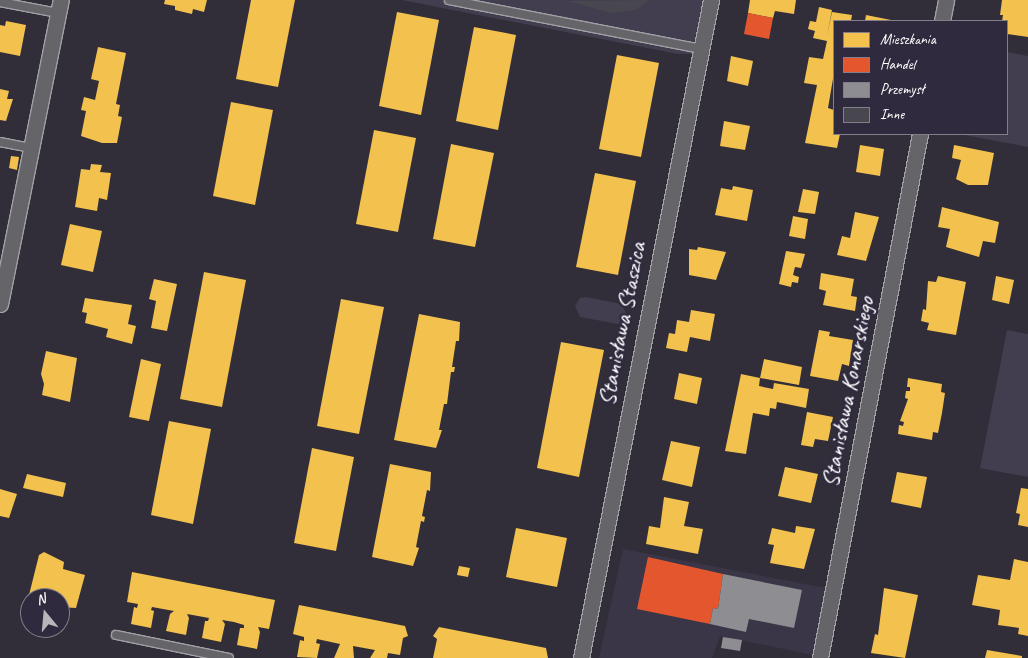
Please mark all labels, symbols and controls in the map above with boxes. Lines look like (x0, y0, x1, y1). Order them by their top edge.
legend (833, 20, 1008, 135)
text: Mieszkania (880, 30, 936, 49)
text: Handel (880, 55, 915, 74)
text: Przemysł (880, 80, 924, 99)
text: Inne (880, 105, 904, 124)
street label: Stanisława Staszica (592, 239, 652, 409)
street label: Stanisława Konarskiego (816, 295, 880, 489)
north arrow (20, 588, 70, 638)
text: N (34, 590, 47, 609)

